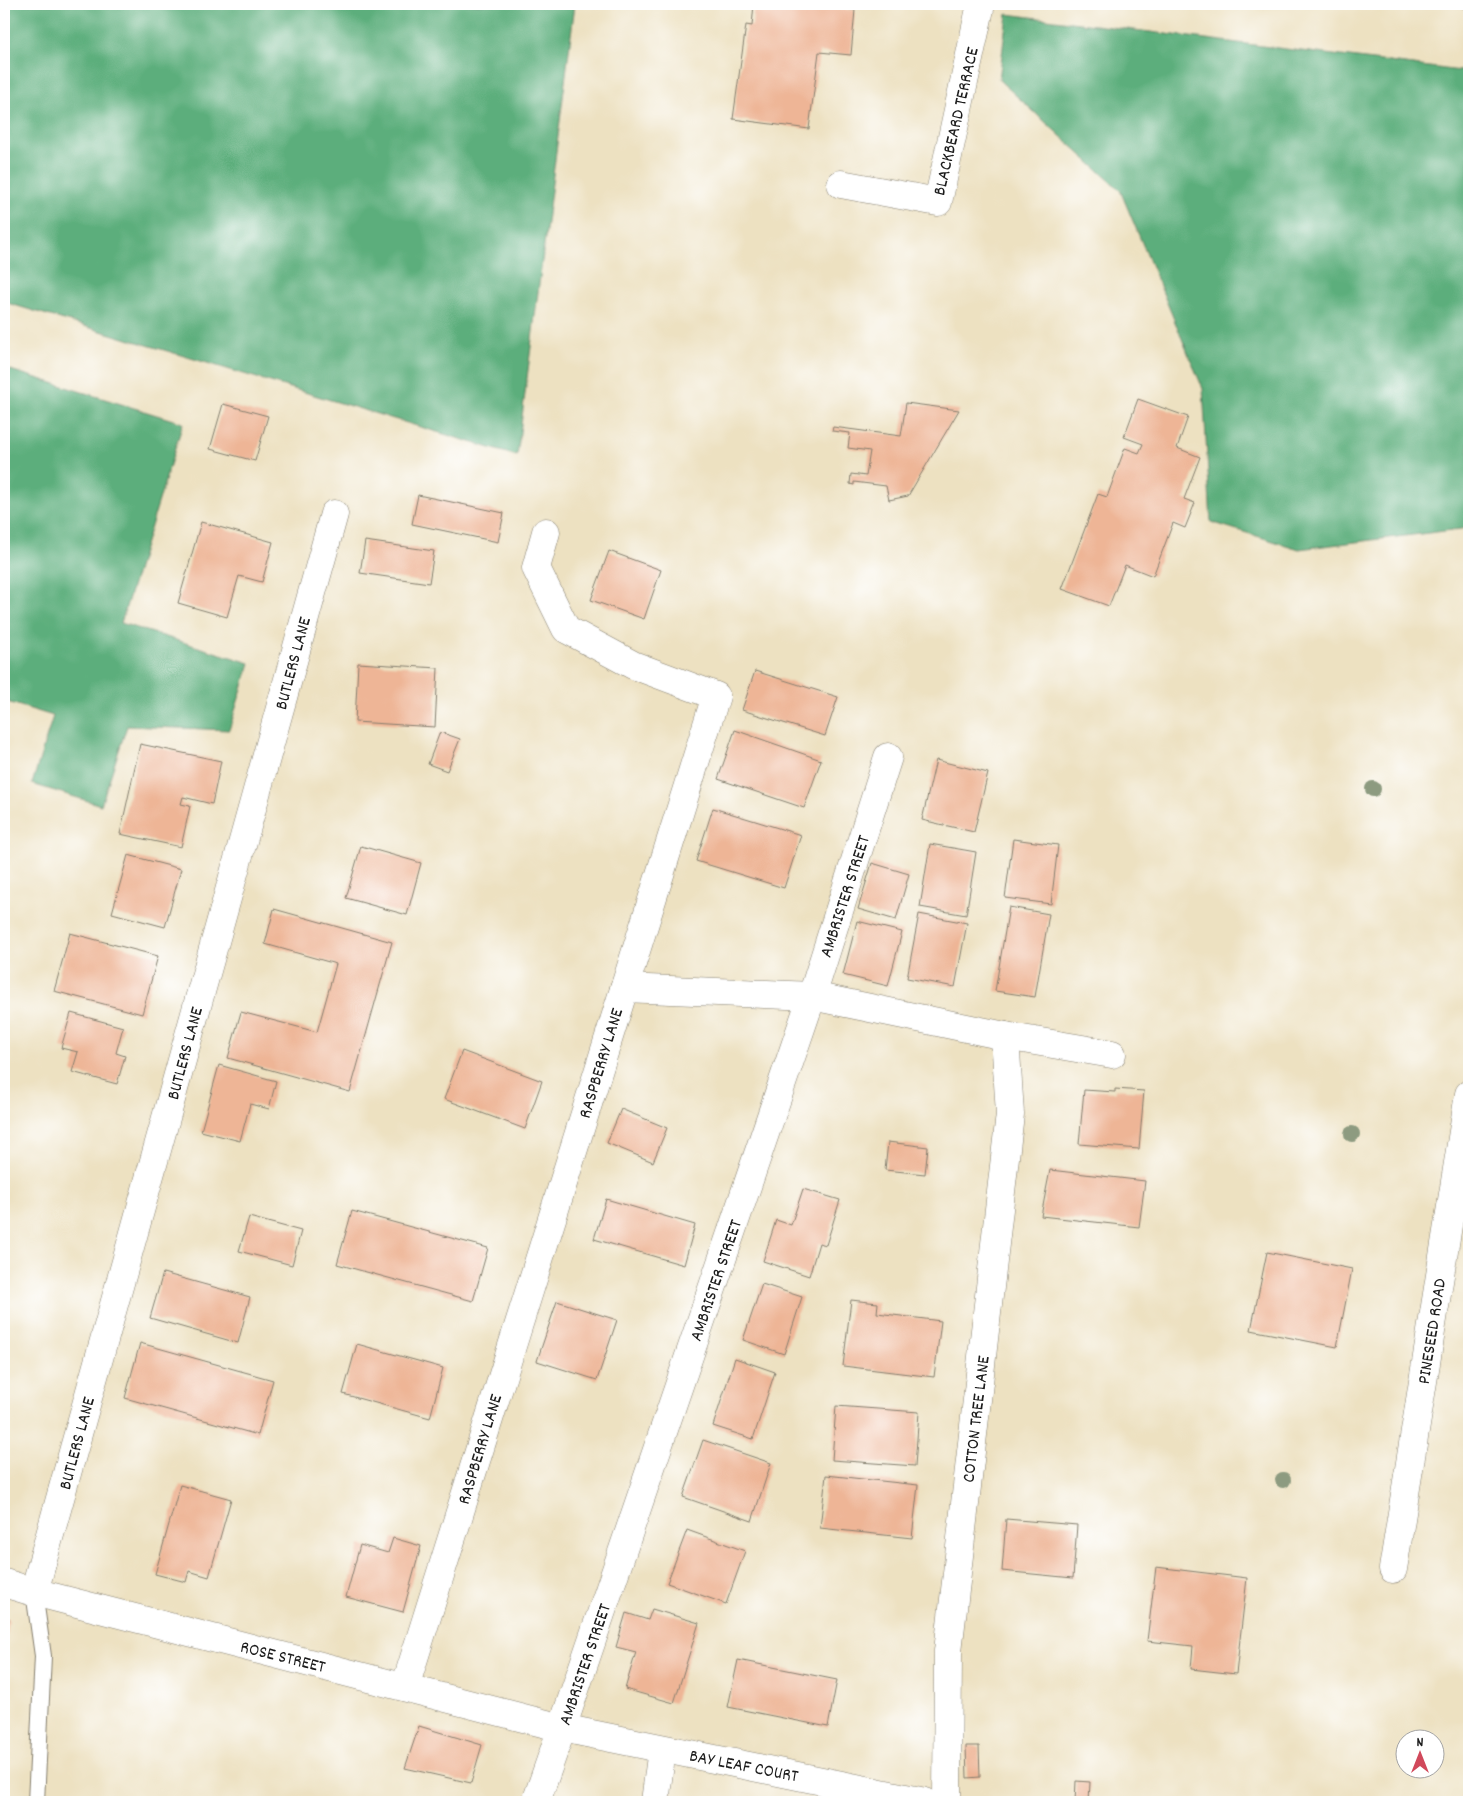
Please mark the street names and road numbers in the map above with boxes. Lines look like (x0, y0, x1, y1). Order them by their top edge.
street label: BLACKBEARD TERRACE (928, 45, 987, 198)
street label: BUTLERS LANE (270, 615, 319, 713)
street label: AMBRISTER STREET (815, 833, 878, 961)
street label: BUTLERS LANE (162, 1005, 211, 1103)
street label: RASPBERRY LANE (574, 1006, 631, 1122)
street label: AMBRISTER STREET (685, 1217, 750, 1345)
street label: PINESEED ROAD (1413, 1277, 1454, 1386)
street label: COTTON TREE LANE (957, 1354, 998, 1484)
street label: RASPBERRY LANE (453, 1392, 510, 1508)
street label: BUTLERS LANE (54, 1395, 103, 1493)
street label: AMBRISTER STREET (554, 1601, 619, 1729)
street label: ROSE STREET (237, 1636, 328, 1681)
street label: BAY LEAF COURT (687, 1745, 800, 1790)

